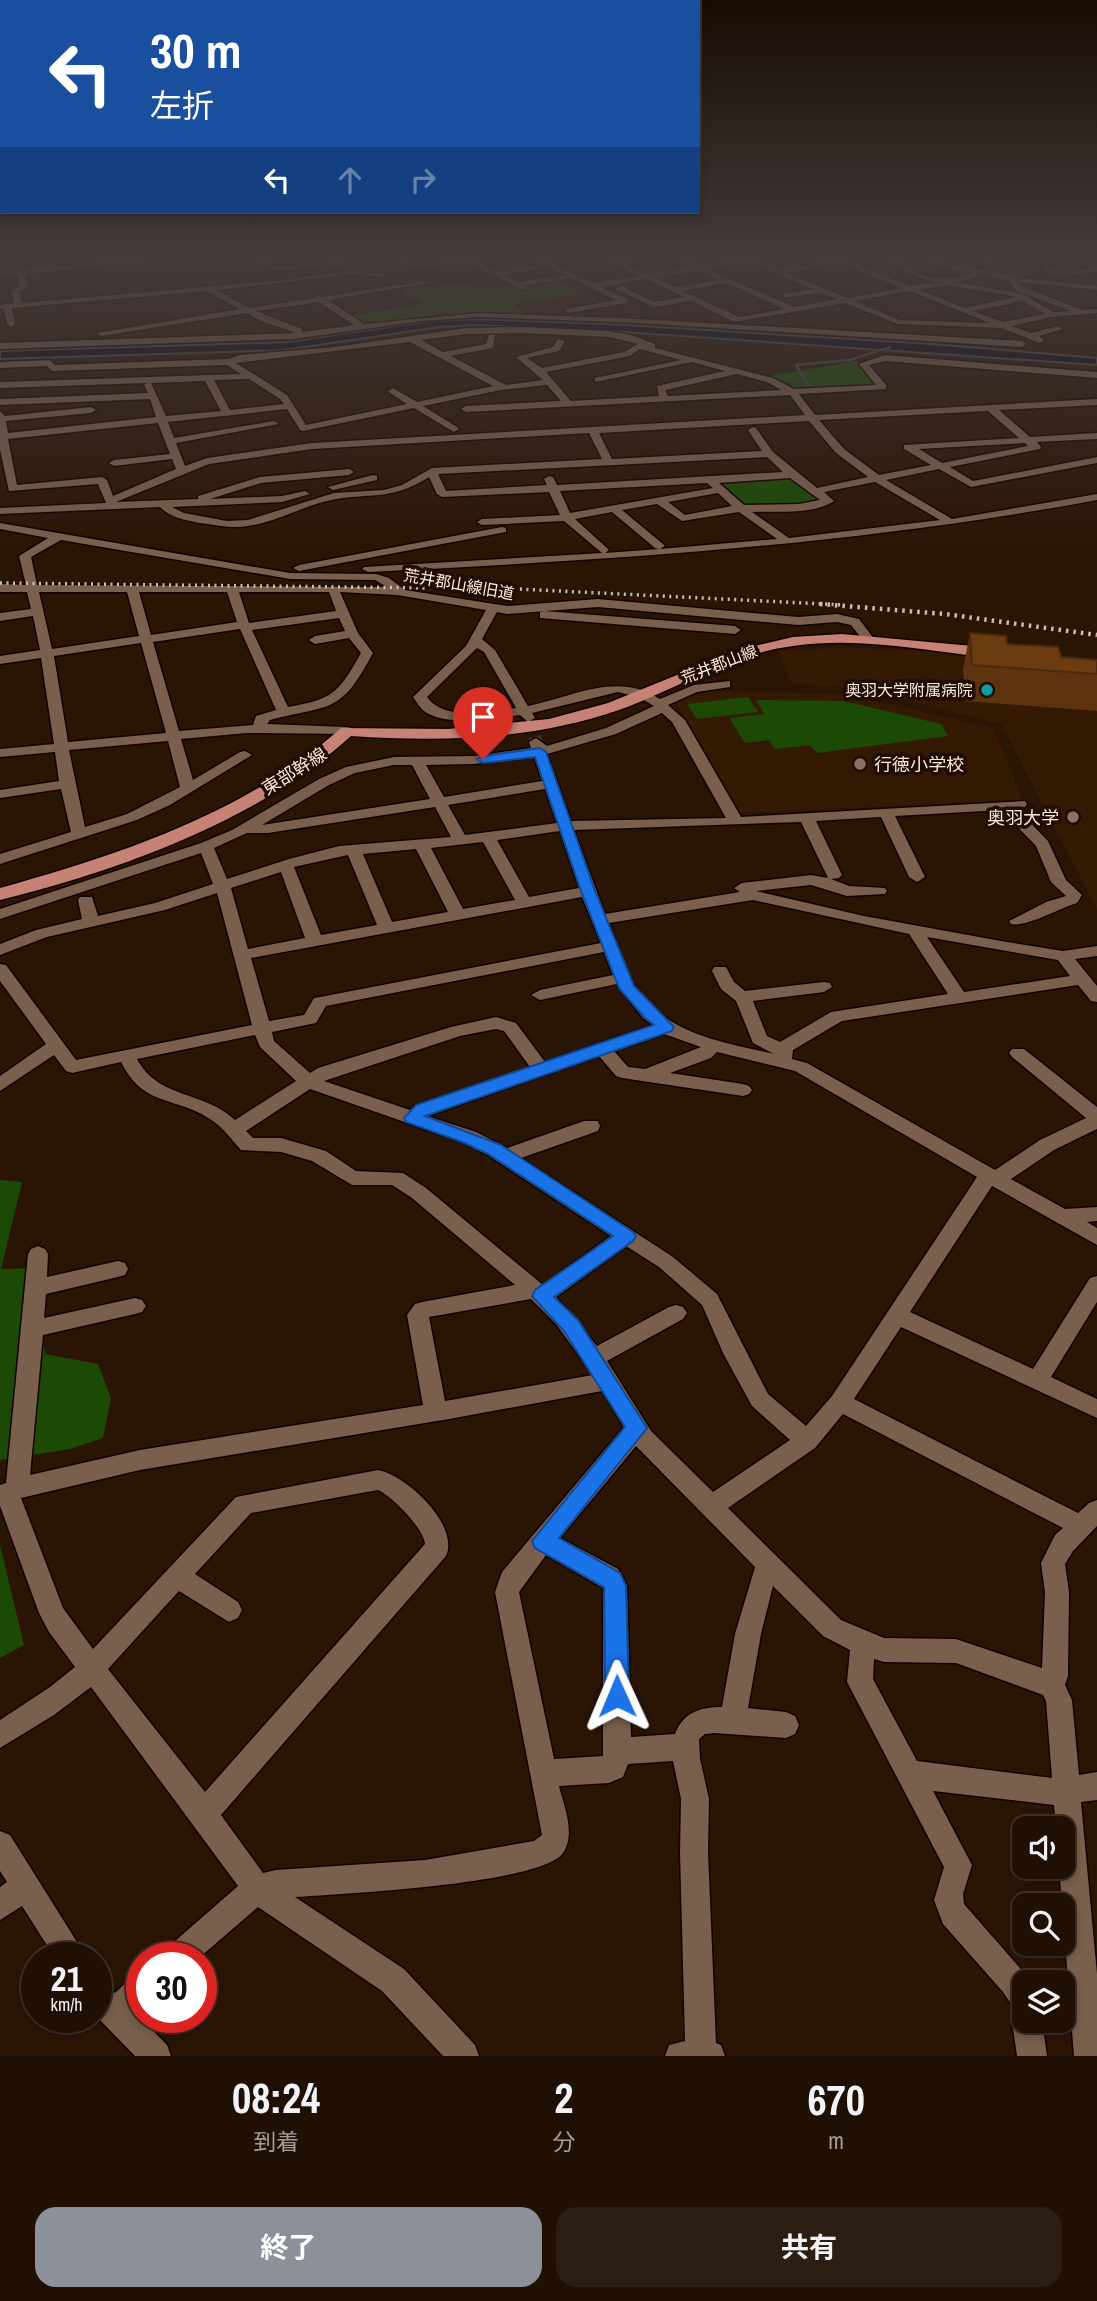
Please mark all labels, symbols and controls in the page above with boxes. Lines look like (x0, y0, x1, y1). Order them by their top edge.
text: 30 m (150, 17, 242, 83)
icon: left (35, 28, 126, 119)
text: 左折 (150, 84, 214, 127)
icon: left (258, 161, 296, 199)
icon: ahead (331, 161, 369, 199)
icon: right (404, 161, 442, 199)
street label: 荒井郡山線旧道 (402, 563, 516, 605)
street label: 荒井郡山線 (678, 639, 760, 689)
place label: 奥羽大学附属病院 (845, 679, 973, 701)
marker: 奥羽大学附属病院 (979, 682, 995, 698)
pin (453, 687, 513, 759)
icon: arrive (464, 698, 502, 736)
street label: 東部幹線 (257, 741, 331, 801)
place label: 行徳小学校 (874, 752, 964, 777)
marker: 行徳小学校 (852, 756, 868, 772)
place label: 奥羽大学 (987, 805, 1059, 830)
marker: 奥羽大学 (1065, 809, 1081, 825)
position arrow (580, 1659, 654, 1733)
map controls (1012, 1816, 1075, 2033)
button: sound (1012, 1816, 1075, 1879)
button: search (1012, 1893, 1075, 1956)
speed limit sign: 30 (126, 1942, 217, 2033)
text: 21 (51, 1955, 82, 2002)
button: layers (1012, 1970, 1075, 2033)
text: km/h (51, 1992, 83, 2017)
text: 08:24 (232, 2070, 320, 2126)
text: 2 (554, 2070, 573, 2126)
text: 670 (807, 2072, 865, 2128)
text: m (828, 2125, 844, 2156)
text: 到着 (253, 2126, 299, 2157)
text: 分 (552, 2126, 575, 2157)
button: 終了 (35, 2207, 542, 2287)
button: 共有 (556, 2207, 1062, 2287)

